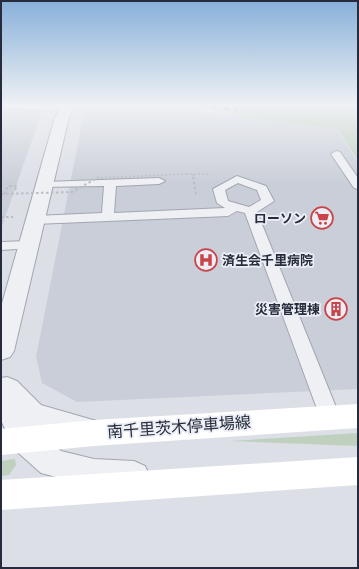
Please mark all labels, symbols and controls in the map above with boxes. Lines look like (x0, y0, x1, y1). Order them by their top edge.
supermarket icon: ローソン (309, 205, 335, 231)
place label: ローソン (254, 211, 306, 226)
hospital icon: 済生会千里病院 (193, 247, 219, 273)
place label: 済生会千里病院 (222, 253, 313, 268)
building icon: 災害管理棟 (323, 296, 349, 322)
place label: 災害管理棟 (255, 302, 320, 317)
street label: 南千里茨木停車場線 (107, 413, 251, 441)

